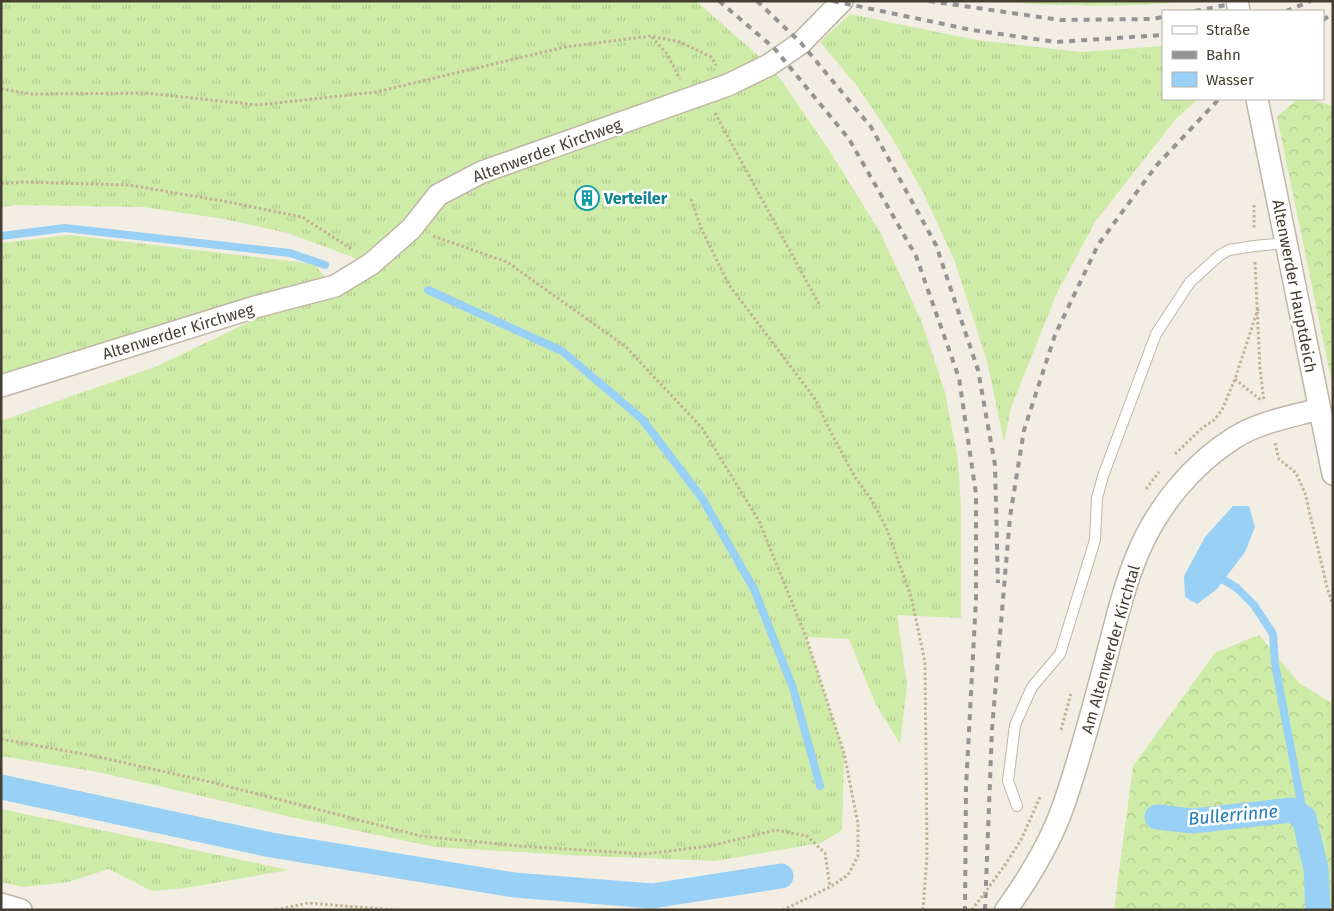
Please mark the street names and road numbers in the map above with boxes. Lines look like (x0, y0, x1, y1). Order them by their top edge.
street label: Altenwerder Kirchweg (470, 114, 625, 186)
street label: Altenwerder Hauptdeich (1268, 198, 1321, 374)
street label: Altenwerder Kirchweg (100, 299, 257, 364)
street label: Am Altenwerder Kirchtal (1077, 562, 1144, 736)

